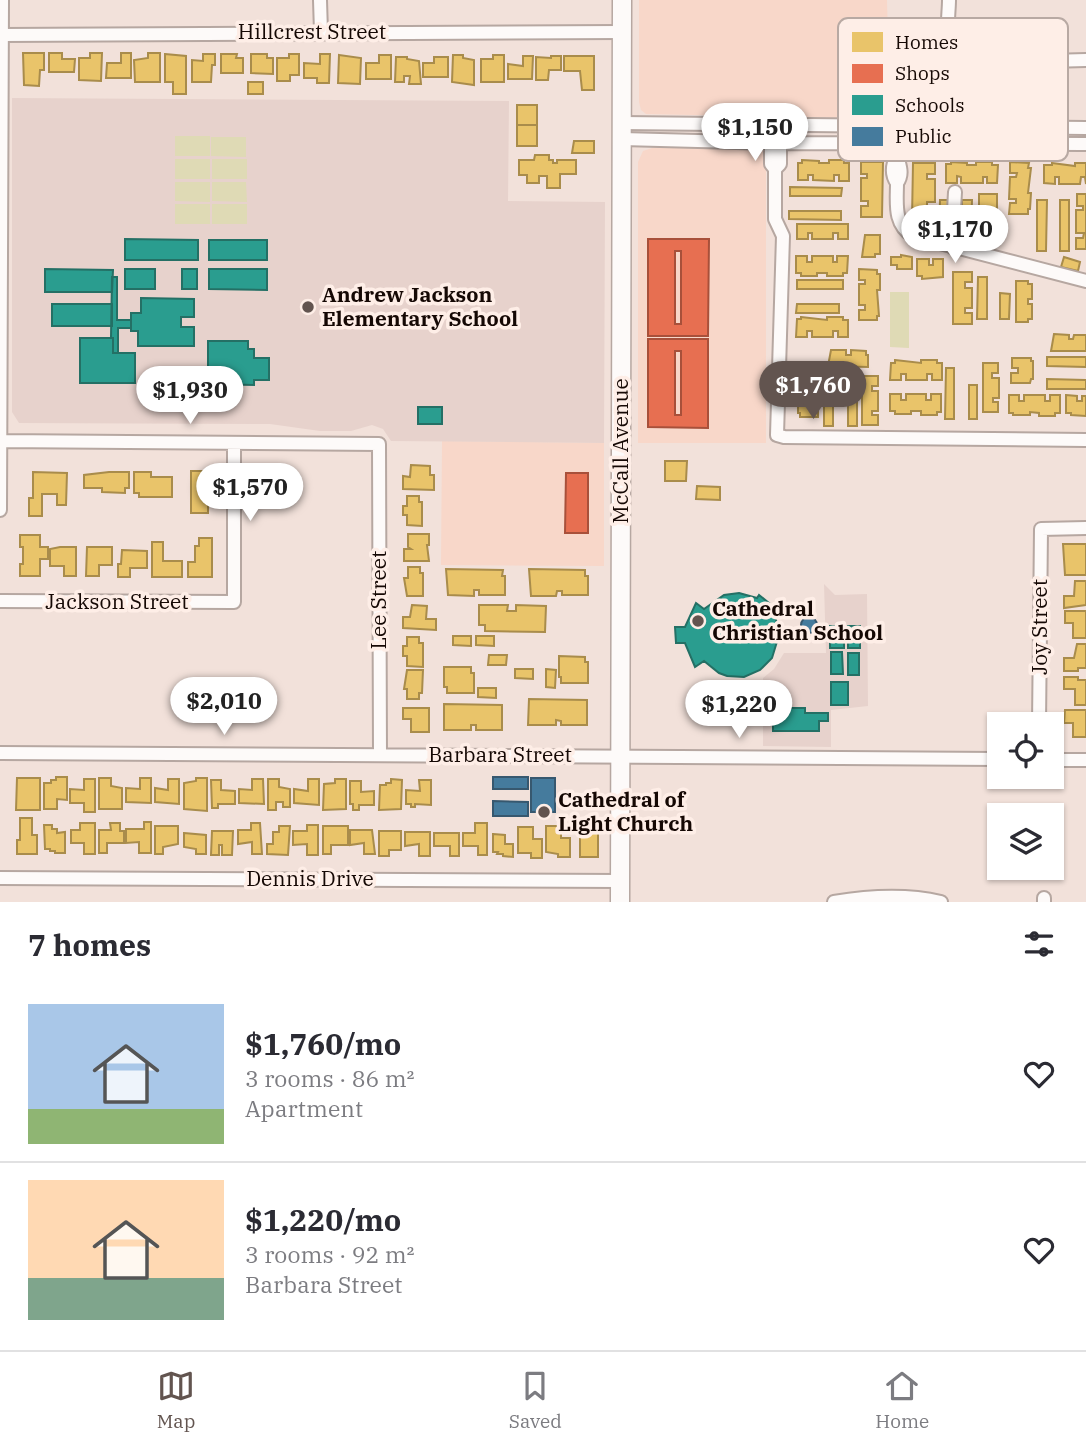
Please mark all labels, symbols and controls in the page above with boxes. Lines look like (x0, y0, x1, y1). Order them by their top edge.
street label: Hillcrest Street (238, 17, 386, 45)
legend (838, 18, 1068, 161)
text: Homes (895, 30, 958, 54)
text: Shops (895, 61, 950, 85)
text: Schools (895, 93, 964, 117)
pin: $1,150 (698, 104, 812, 163)
text: $1,150 (717, 111, 793, 141)
text: Public (895, 124, 952, 148)
pin: $1,170 (898, 205, 1012, 265)
text: $1,170 (917, 213, 993, 243)
place label: Andrew Jackson Elementary School (322, 280, 518, 332)
marker: Andrew Jackson Elementary School (300, 299, 316, 315)
pin: $1,760 (756, 362, 870, 421)
pin: $1,930 (133, 366, 247, 426)
text: $1,760 (775, 369, 851, 399)
text: $1,930 (152, 374, 228, 404)
street label: McCall Avenue (606, 378, 634, 524)
pin: $1,570 (193, 463, 307, 523)
text: $1,570 (212, 471, 288, 501)
street label: Lee Street (364, 551, 392, 649)
street label: Joy Street (1025, 579, 1053, 675)
street label: Jackson Street (45, 587, 189, 615)
place label: Cathedral Christian School (712, 594, 883, 646)
marker: Cathedral Christian School (690, 613, 706, 629)
pin: $2,010 (167, 678, 281, 737)
pin: $1,220 (682, 680, 796, 740)
text: $2,010 (186, 685, 262, 715)
text: $1,220 (701, 688, 777, 718)
map controls (987, 712, 1064, 880)
button: locate (987, 712, 1064, 789)
street label: Barbara Street (428, 740, 572, 768)
place label: Cathedral of Light Church (558, 785, 693, 837)
button: layers (987, 803, 1064, 880)
marker: Cathedral of Light Church (536, 804, 552, 820)
street label: Dennis Drive (246, 864, 374, 892)
text: 7 homes (28, 925, 151, 964)
icon: filters (1020, 925, 1058, 963)
text: $1,760/mo (245, 1024, 401, 1063)
icon: home (84, 1032, 168, 1116)
icon: heart (1020, 1055, 1058, 1093)
text: 3 rooms · 86 m² (245, 1063, 415, 1093)
text: Apartment (245, 1093, 363, 1123)
text: $1,220/mo (245, 1200, 401, 1239)
icon: home (84, 1208, 168, 1292)
icon: heart (1020, 1231, 1058, 1269)
text: 3 rooms · 92 m² (245, 1239, 415, 1269)
text: Barbara Street (245, 1269, 402, 1299)
tab: Map (157, 1367, 195, 1433)
tab: Saved (509, 1367, 562, 1433)
tab: Home (875, 1367, 929, 1433)

